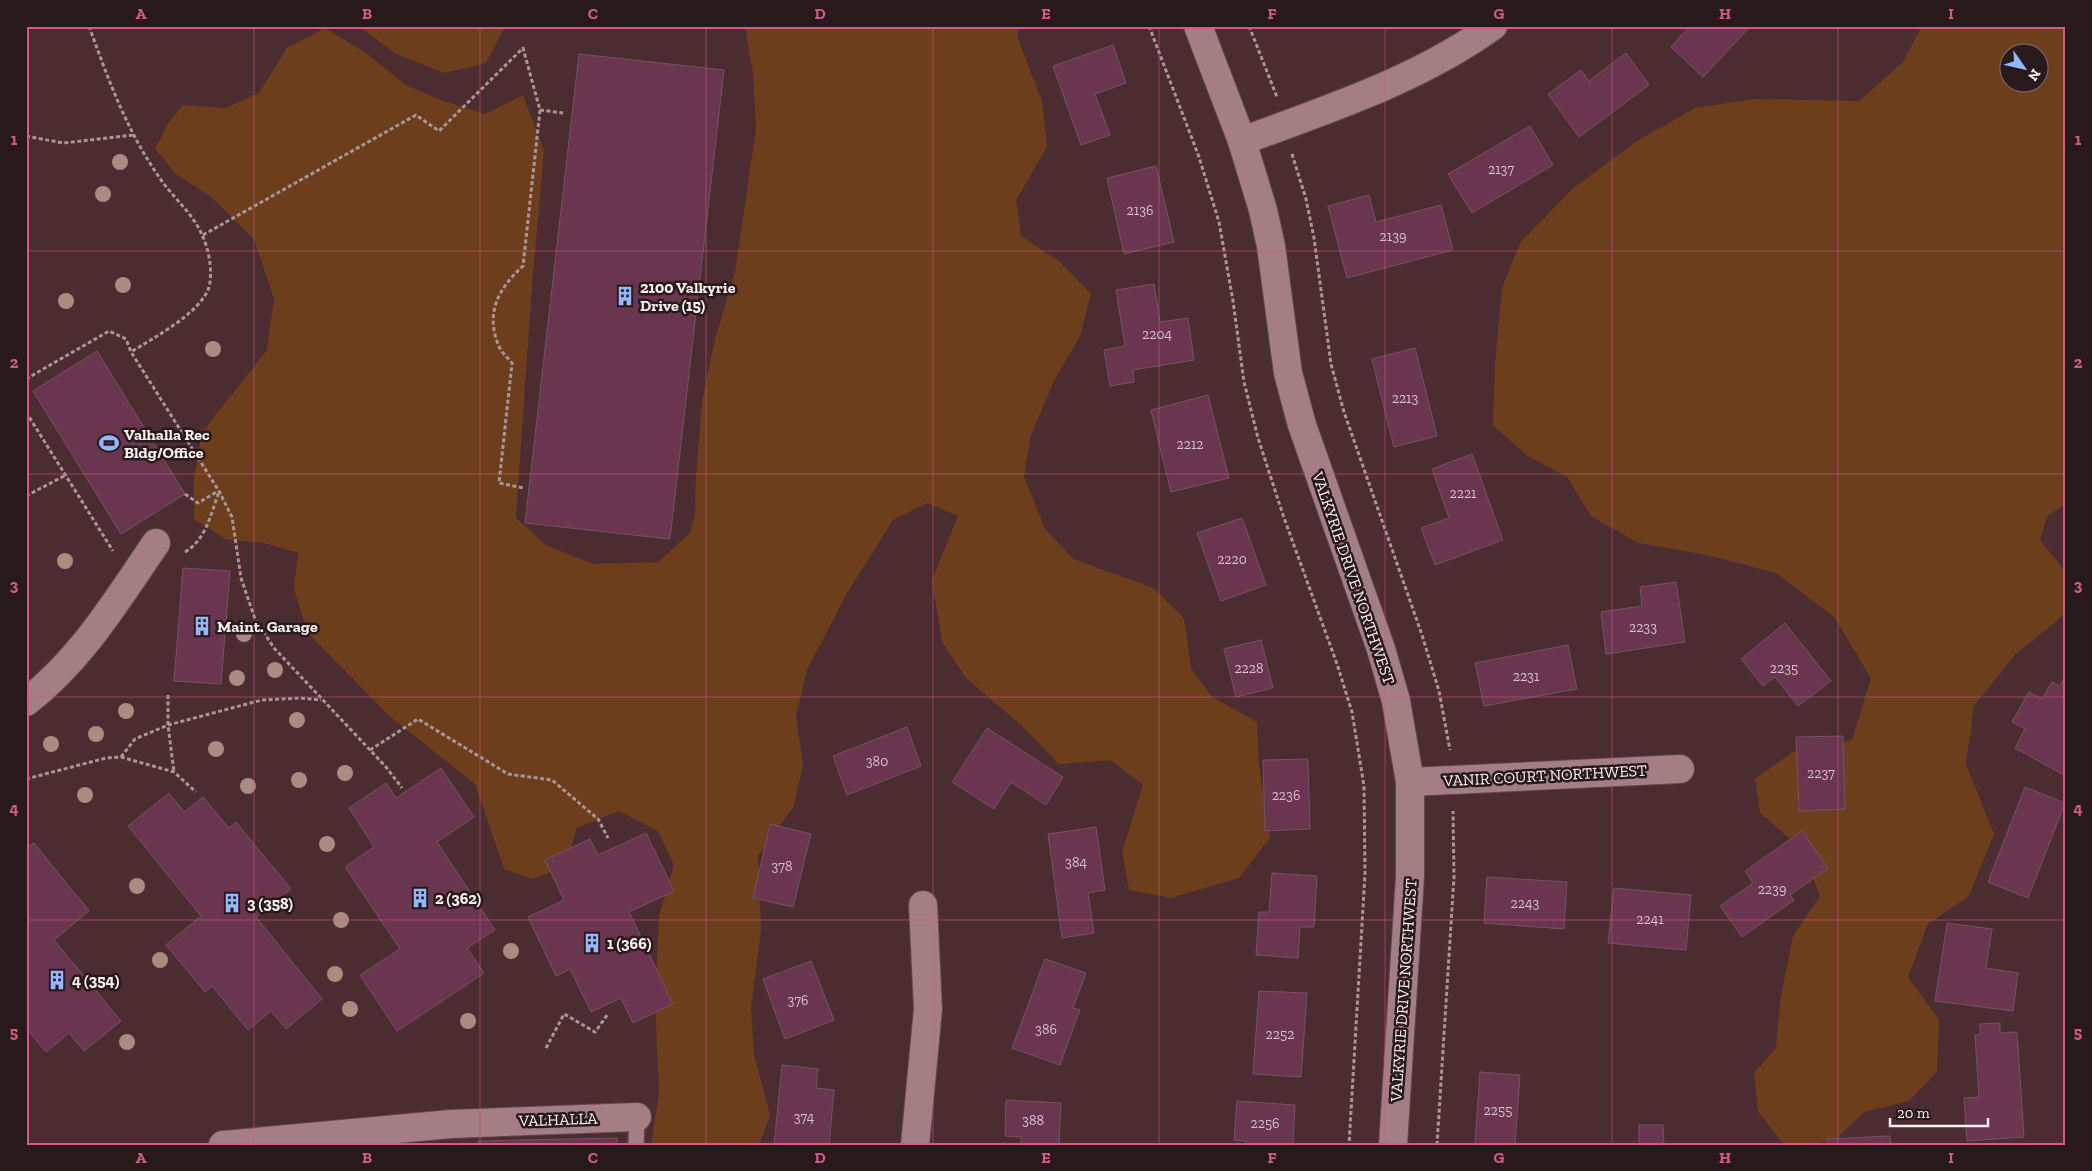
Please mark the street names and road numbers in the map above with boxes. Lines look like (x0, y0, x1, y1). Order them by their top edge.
street label: VALKYRIE DRIVE NORTHWEST (1308, 468, 1399, 687)
street label: VANIR COURT NORTHWEST (1442, 761, 1648, 790)
street label: VALKYRIE DRIVE NORTHWEST (1386, 878, 1421, 1103)
street label: VALHALLA (517, 1109, 598, 1130)

